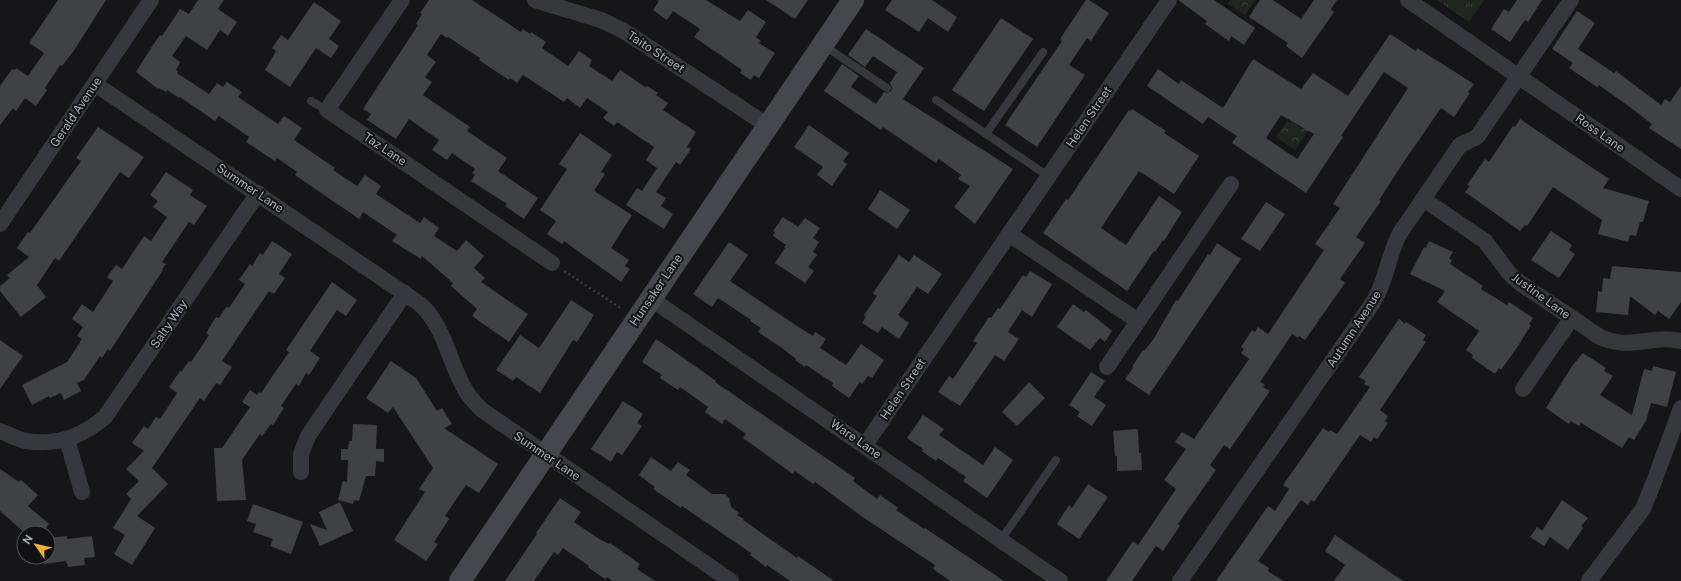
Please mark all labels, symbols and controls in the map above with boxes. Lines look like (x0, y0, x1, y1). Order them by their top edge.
street label: Taito Street (625, 28, 687, 76)
street label: Gerald Avenue (47, 74, 105, 150)
street label: Helen Street (1063, 83, 1115, 150)
street label: Ross Lane (1573, 111, 1627, 155)
street label: Taz Lane (361, 130, 409, 169)
street label: Summer Lane (214, 161, 286, 216)
street label: Hunsaker Lane (627, 251, 685, 329)
street label: Justine Lane (1509, 270, 1573, 322)
street label: Autumn Avenue (1324, 288, 1384, 370)
street label: Salty Way (148, 297, 191, 351)
street label: Helen Street (877, 355, 929, 422)
street label: Ware Lane (828, 416, 884, 462)
street label: Summer Lane (511, 429, 583, 484)
north arrow (16, 525, 56, 565)
text: N (20, 532, 35, 546)

